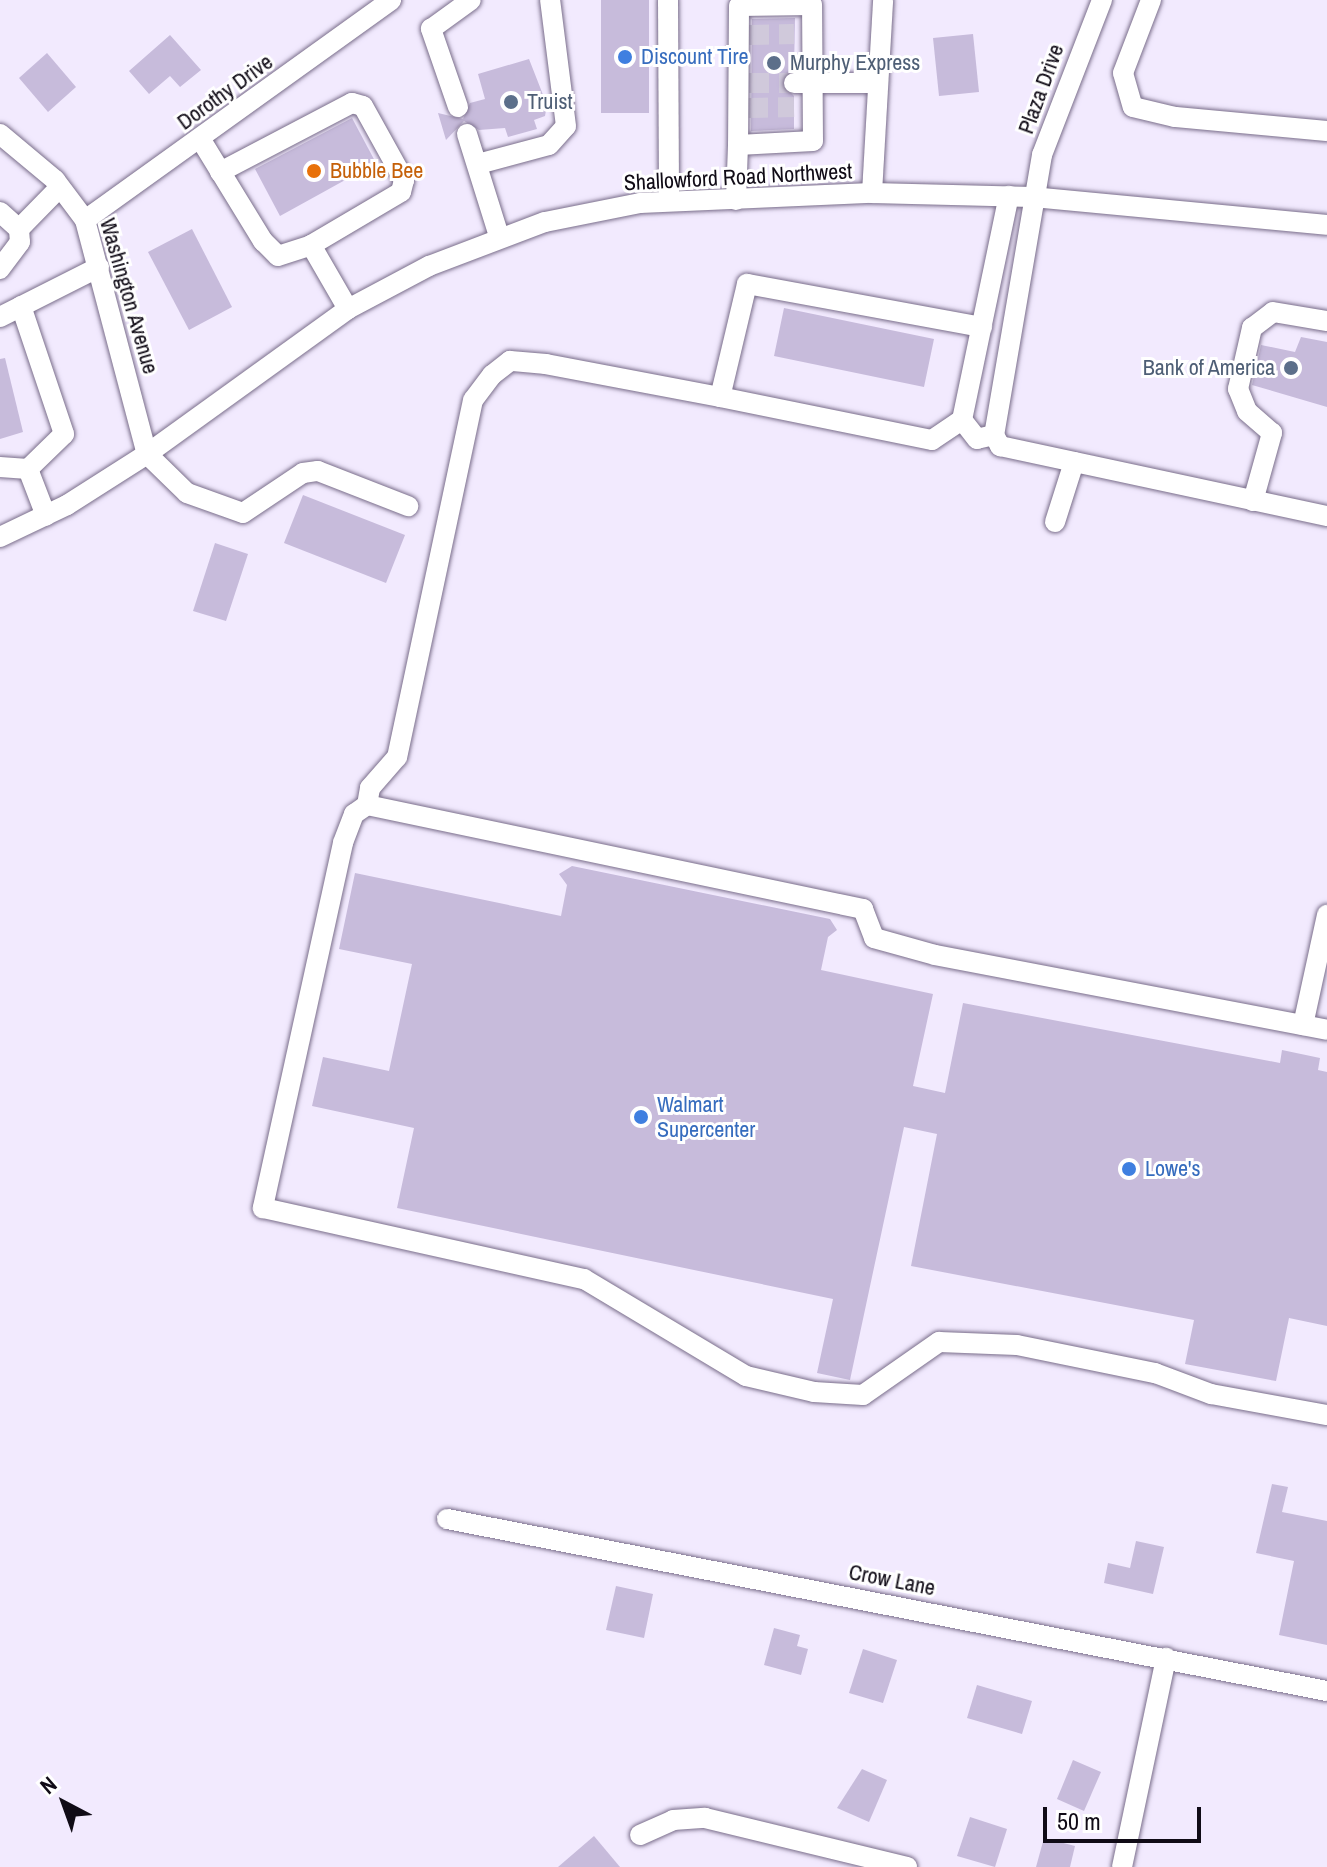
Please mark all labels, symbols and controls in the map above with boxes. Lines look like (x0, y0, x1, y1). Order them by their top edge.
street label: Plaza Drive (1013, 41, 1069, 137)
place label: Discount Tire (641, 44, 749, 70)
marker: Discount Tire (616, 48, 634, 66)
street label: Dorothy Drive (172, 49, 278, 135)
place label: Murphy Express (790, 50, 920, 76)
marker: Murphy Express (765, 54, 783, 72)
place label: Truist (527, 89, 572, 115)
marker: Truist (502, 93, 520, 111)
place label: Bubble Bee (330, 158, 423, 184)
street label: Shallowford Road Northwest (623, 158, 853, 196)
marker: Bubble Bee (305, 162, 323, 180)
street label: Washington Avenue (94, 215, 164, 377)
place label: Bank of America (1142, 355, 1275, 381)
marker: Bank of America (1282, 359, 1300, 377)
place label: Walmart Supercenter (657, 1091, 755, 1142)
marker: Walmart Supercenter (632, 1108, 650, 1126)
place label: Lowe's (1145, 1156, 1201, 1182)
marker: Lowe's (1120, 1160, 1138, 1178)
street label: Crow Lane (847, 1559, 937, 1601)
north arrow (24, 1763, 104, 1843)
text: N (33, 1769, 63, 1800)
scale bar (1047, 1791, 1205, 1841)
text: 50 m (1057, 1805, 1101, 1837)

